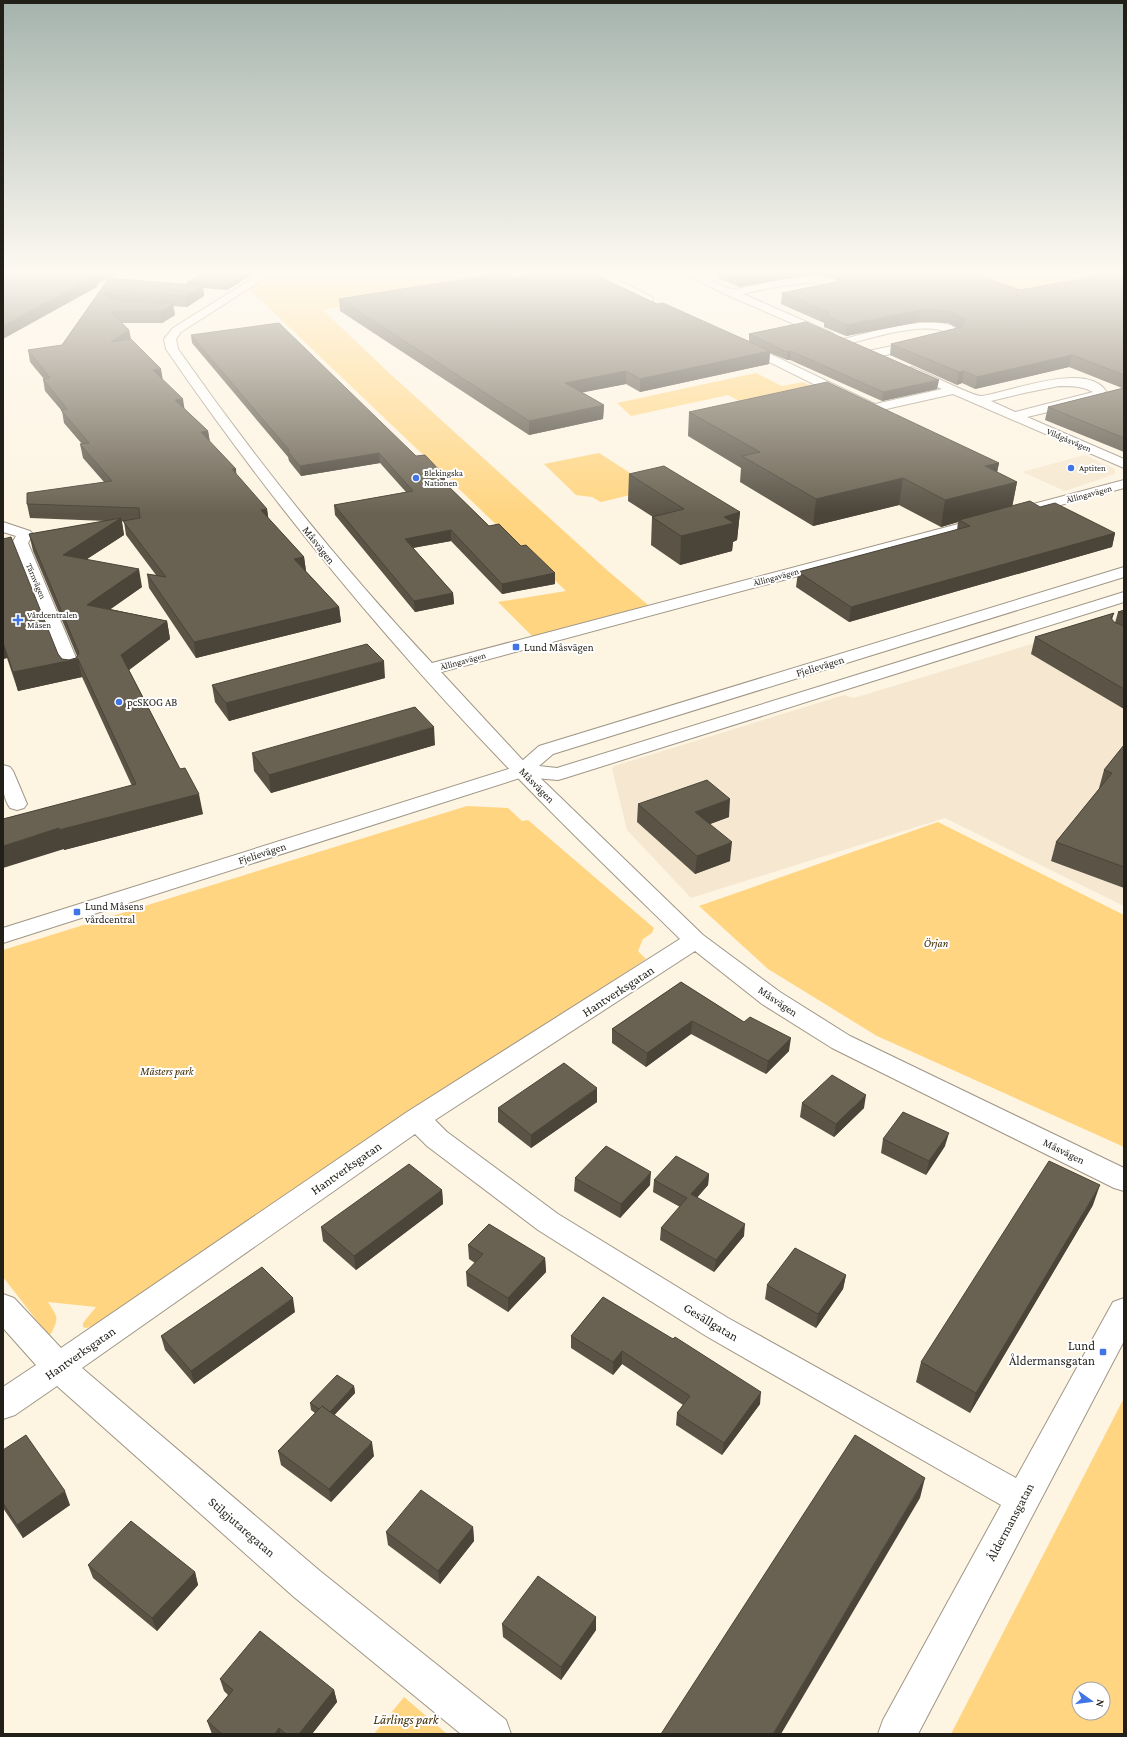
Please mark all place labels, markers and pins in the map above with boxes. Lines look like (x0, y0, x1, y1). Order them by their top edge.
marker: Aptiten (1066, 463, 1076, 473)
place label: Aptiten (1079, 463, 1106, 473)
place label: Blekingska Nationen (424, 468, 463, 488)
marker: Blekingska Nationen (411, 473, 421, 483)
place label: Vårdcentralen Måsen (27, 610, 78, 630)
marker: Vårdcentralen Måsen (12, 614, 24, 626)
place label: Lund Måsvägen (524, 641, 594, 654)
marker: Lund Måsvägen (511, 642, 521, 652)
place label: pcSKOG AB (127, 696, 177, 709)
marker: pcSKOG AB (114, 697, 124, 707)
place label: Lund Måsens vårdcentral (84, 900, 144, 925)
marker: Lund Måsens vårdcentral (72, 907, 82, 917)
place label: Lund Åldermansgatan (1009, 1338, 1095, 1368)
marker: Lund Åldermansgatan (1098, 1347, 1108, 1357)

